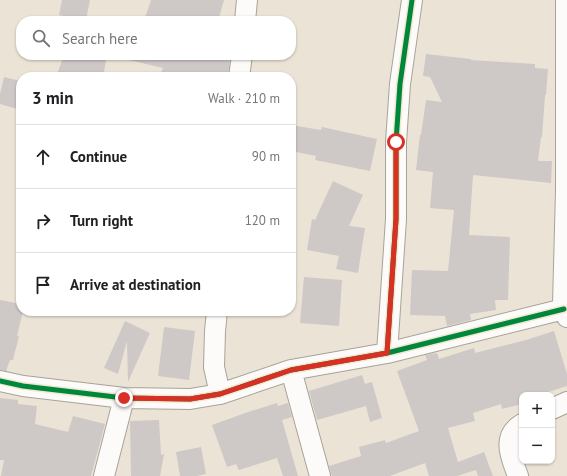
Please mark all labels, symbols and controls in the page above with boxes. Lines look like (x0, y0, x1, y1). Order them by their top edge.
search box (16, 16, 296, 60)
icon: search (30, 27, 52, 49)
text: Search here (62, 29, 138, 48)
text: 3 min (32, 87, 73, 109)
text: Walk · 210 m (208, 90, 280, 107)
route start (387, 133, 405, 151)
icon: ahead (32, 146, 54, 168)
text: Continue (70, 147, 127, 166)
text: 90 m (252, 148, 280, 165)
icon: right (32, 210, 54, 232)
text: Turn right (70, 211, 133, 230)
text: 120 m (245, 212, 280, 229)
icon: arrive (32, 274, 54, 296)
text: Arrive at destination (70, 275, 201, 294)
route end (115, 389, 133, 407)
map controls (519, 392, 555, 464)
button: + (519, 392, 555, 428)
button: − (519, 428, 555, 464)

